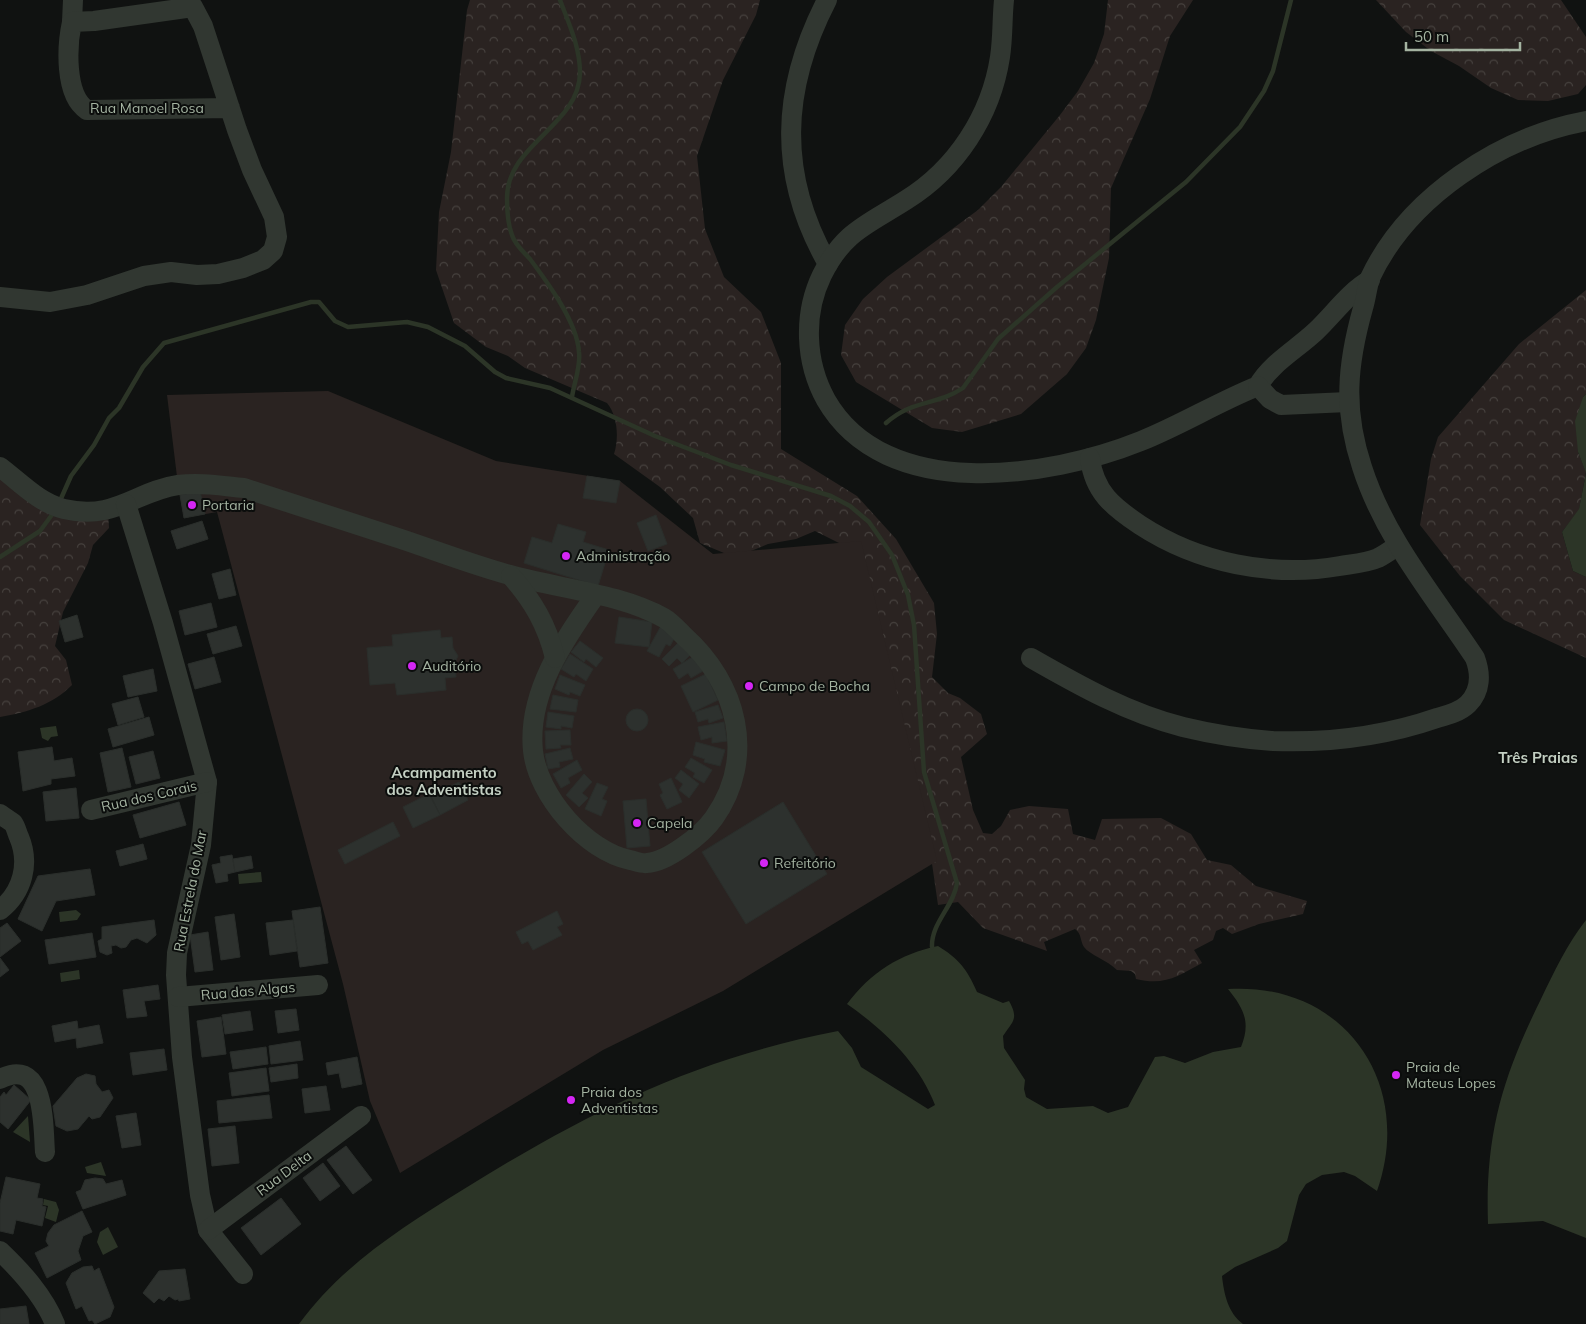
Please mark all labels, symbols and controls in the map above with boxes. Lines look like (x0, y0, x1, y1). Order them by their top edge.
scale bar (1406, 20, 1520, 52)
text: 50 m (1414, 27, 1449, 46)
street label: Rua Manoel Rosa (90, 99, 204, 117)
place label: Portaria (202, 496, 254, 514)
marker: Portaria (186, 499, 198, 511)
place label: Administração (576, 547, 670, 565)
marker: Administração (560, 550, 572, 562)
place label: Auditório (422, 657, 481, 675)
marker: Auditório (406, 660, 418, 672)
place label: Campo de Bocha (759, 677, 870, 695)
marker: Campo de Bocha (743, 680, 755, 692)
district label: Três Praias (1498, 748, 1578, 767)
district label: Acampamento dos Adventistas (386, 763, 502, 799)
street label: Rua dos Corais (99, 776, 199, 816)
place label: Capela (647, 814, 693, 832)
marker: Capela (631, 817, 643, 829)
street label: Rua Estrela do Mar (169, 828, 211, 953)
place label: Refeitório (774, 854, 836, 872)
marker: Refeitório (758, 857, 770, 869)
street label: Rua das Algas (200, 978, 296, 1004)
place label: Praia de Mateus Lopes (1406, 1058, 1496, 1092)
marker: Praia de Mateus Lopes (1390, 1069, 1402, 1081)
place label: Praia dos Adventistas (581, 1083, 658, 1117)
marker: Praia dos Adventistas (565, 1094, 577, 1106)
street label: Rua Delta (253, 1146, 315, 1200)

